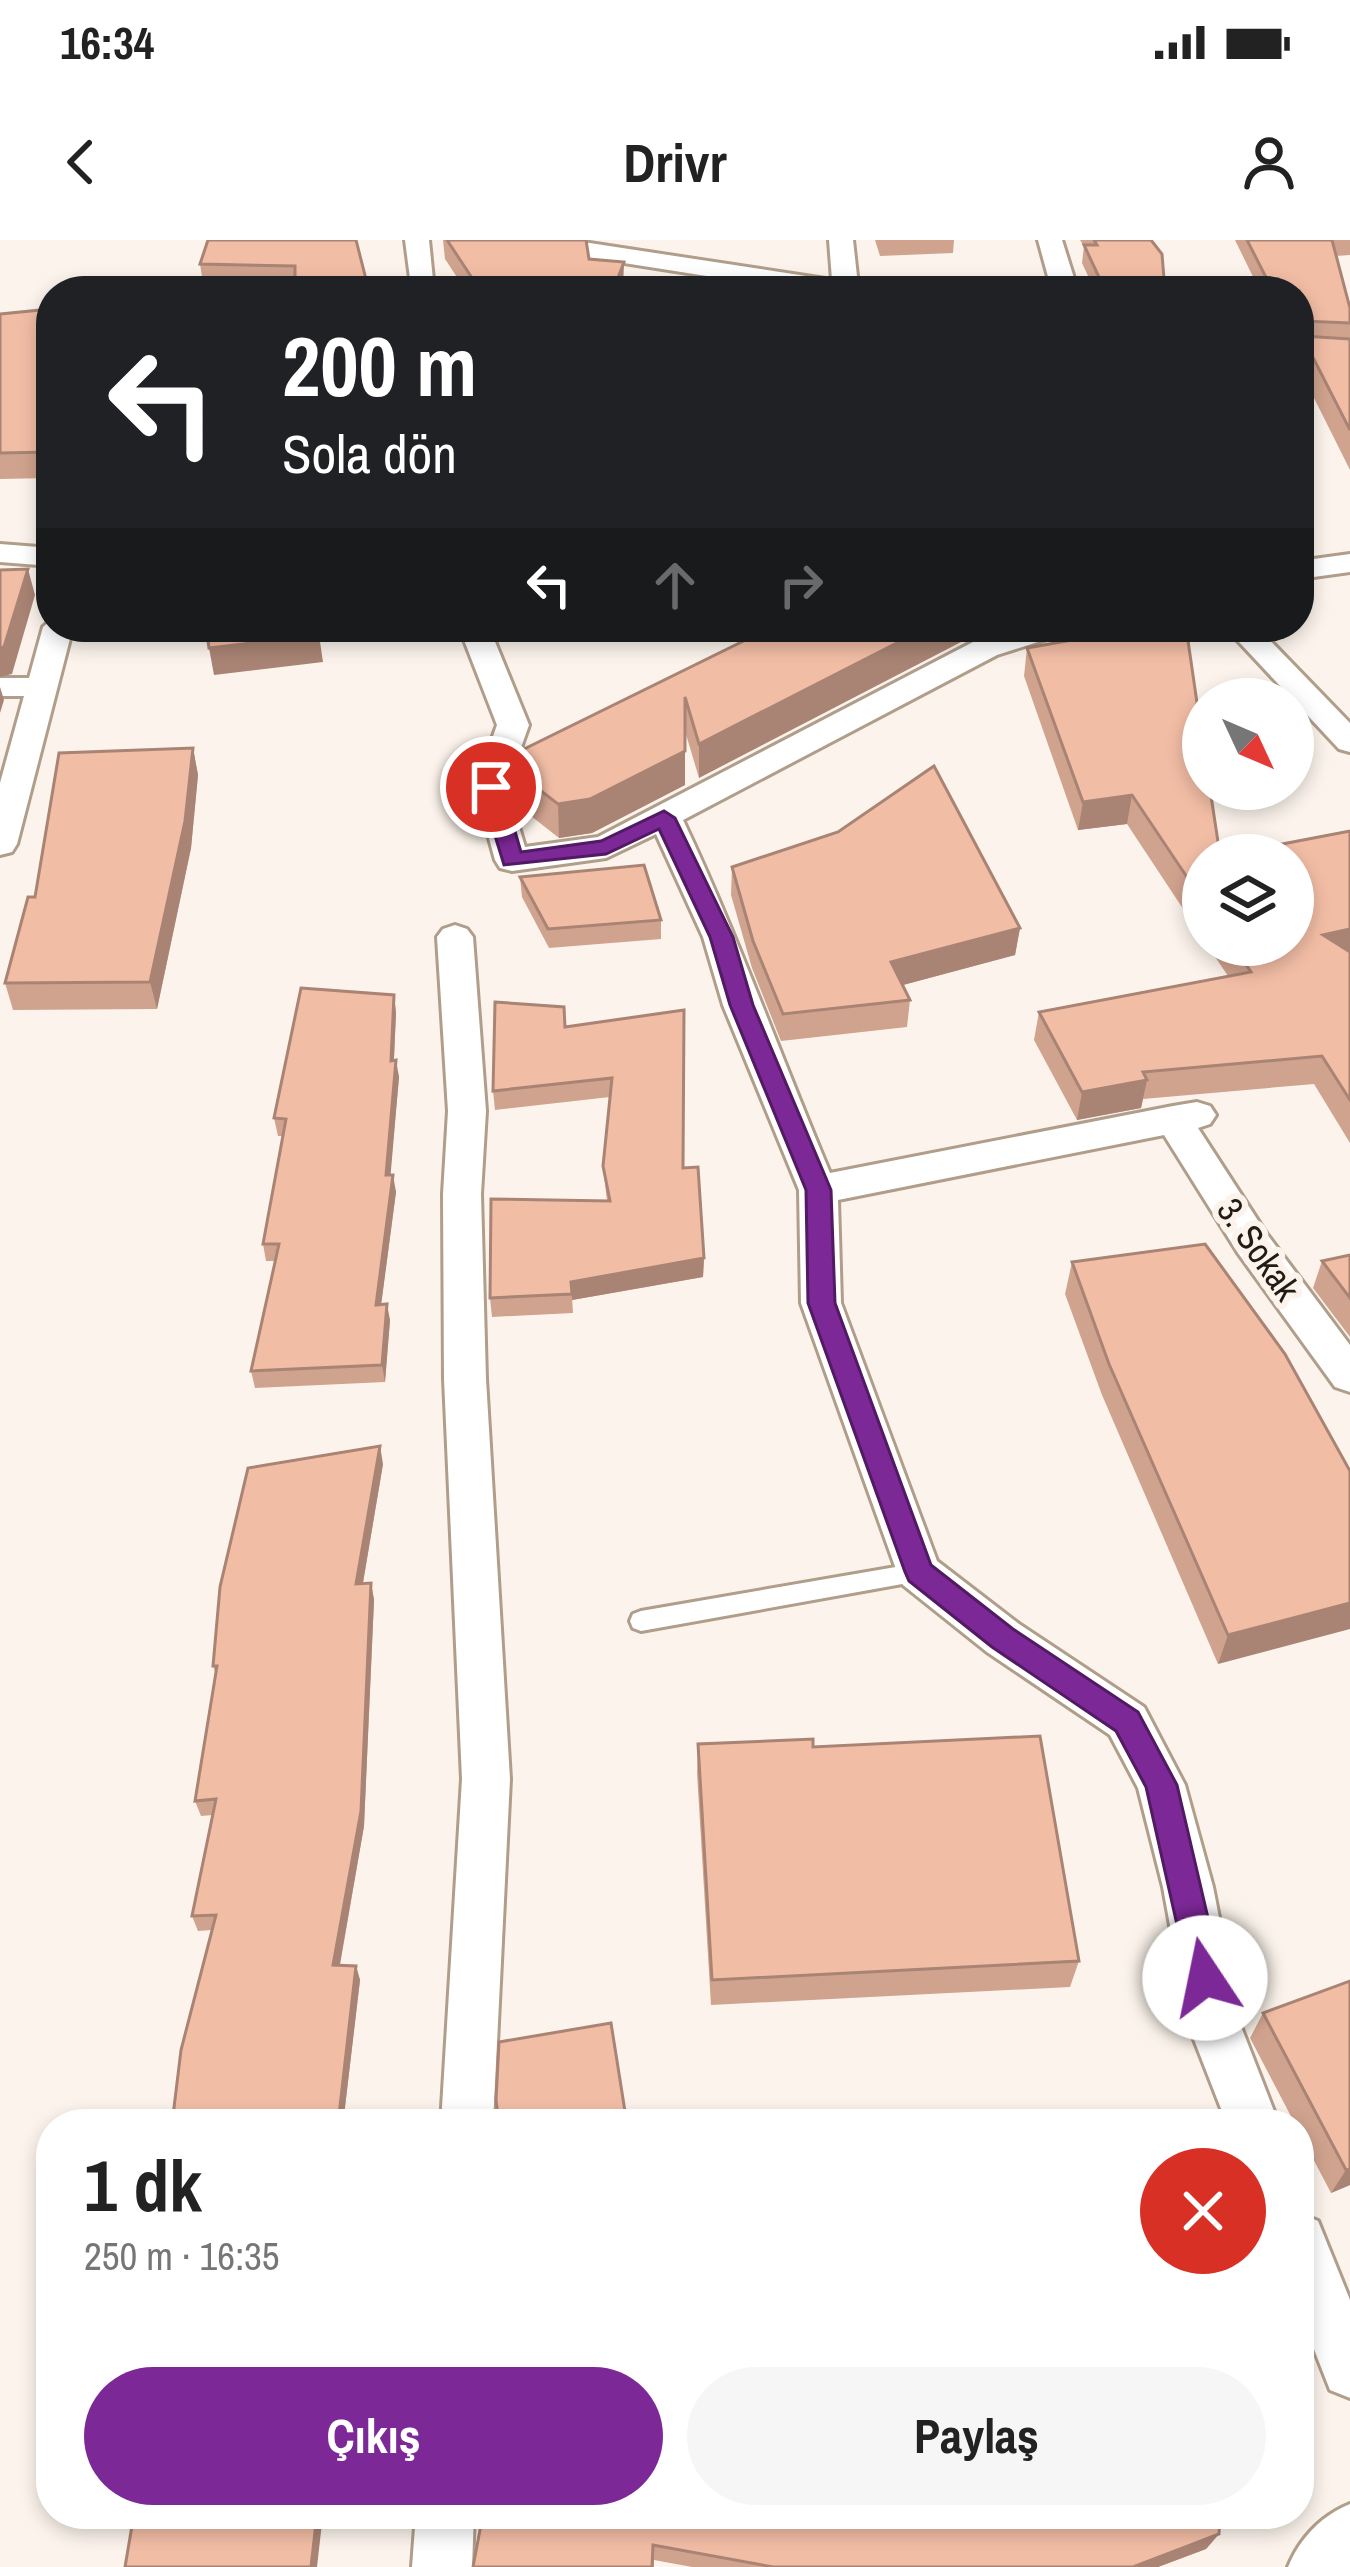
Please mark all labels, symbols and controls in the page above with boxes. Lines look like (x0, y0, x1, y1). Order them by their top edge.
text: 16:34 (60, 12, 154, 73)
text: Drivr (623, 126, 727, 199)
icon: back (48, 129, 114, 195)
icon: person (1236, 129, 1302, 195)
text: 200 m (282, 309, 477, 422)
icon: left (84, 324, 240, 480)
text: Sola dön (282, 417, 457, 490)
icon: left (516, 552, 582, 618)
icon: ahead (642, 552, 708, 618)
icon: right (768, 552, 834, 618)
north arrow (1182, 678, 1314, 810)
map controls (1182, 678, 1314, 966)
pin (440, 736, 542, 838)
icon: arrive (458, 754, 524, 820)
button: layers (1182, 834, 1314, 966)
street label: 3. Sokak (1206, 1188, 1312, 1310)
position arrow (1142, 1915, 1268, 2041)
text: 1 dk (84, 2136, 202, 2233)
button: close (1140, 2148, 1266, 2274)
text: 250 m · 16:35 (84, 2230, 280, 2282)
button: Çıkış (84, 2367, 663, 2505)
button: Paylaş (687, 2367, 1266, 2505)

